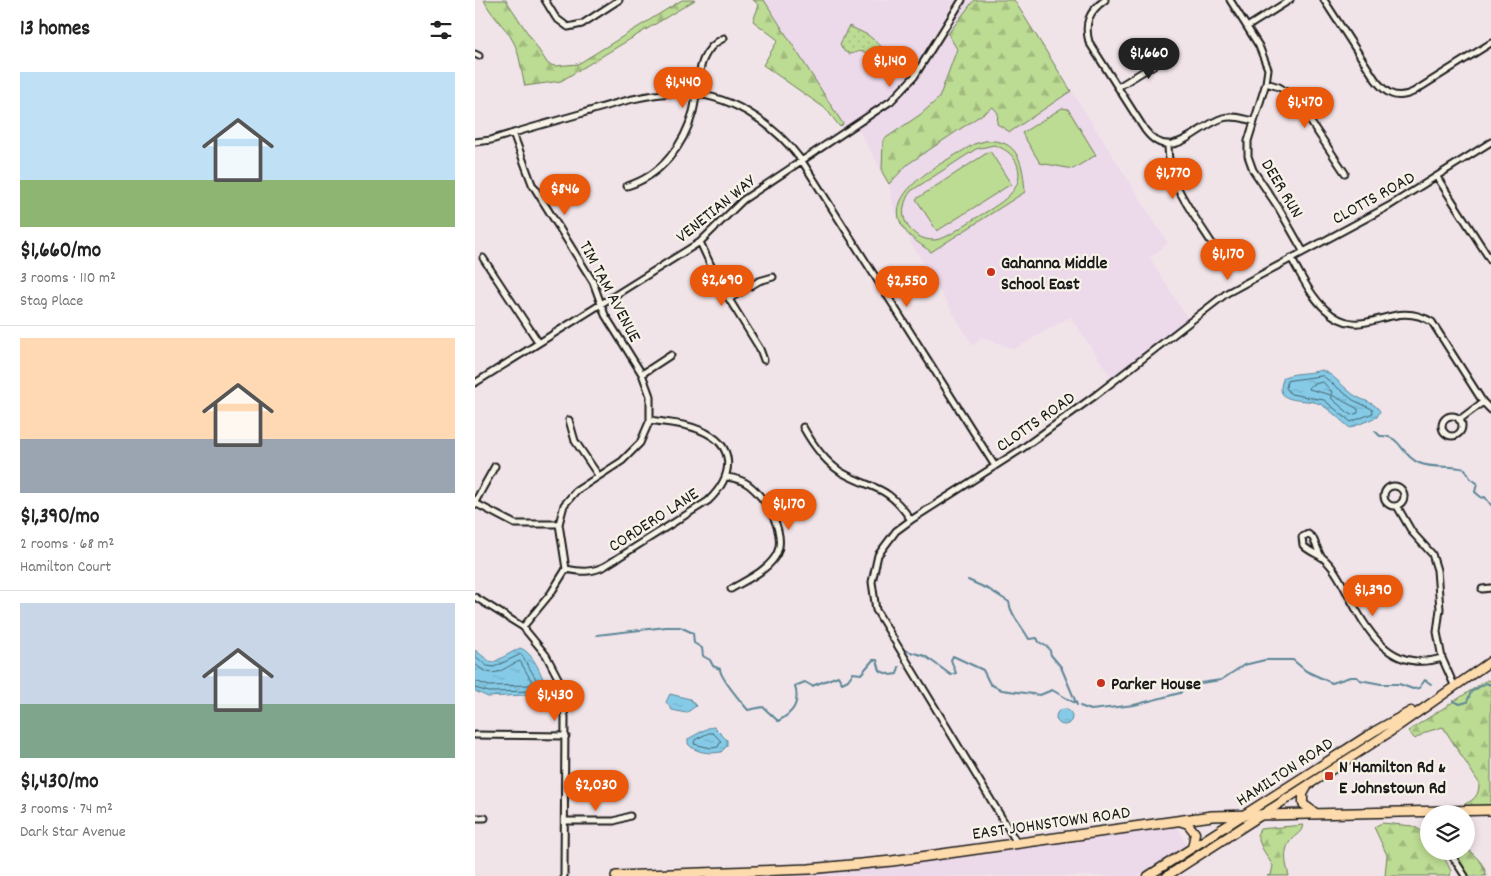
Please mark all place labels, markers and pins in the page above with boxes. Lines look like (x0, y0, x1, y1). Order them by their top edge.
pin: $1,660 (1108, 38, 1190, 80)
pin: $1,140 (849, 46, 931, 88)
pin: $1,440 (642, 66, 724, 109)
pin: $1,470 (1264, 86, 1346, 129)
pin: $1,770 (1132, 158, 1214, 200)
pin: $846 (535, 174, 595, 216)
pin: $1,170 (1187, 238, 1269, 281)
place label: Gahanna Middle School East (1001, 252, 1107, 298)
pin: $2,690 (681, 264, 763, 307)
pin: $2,550 (866, 266, 948, 308)
marker: Gahanna Middle School East (985, 266, 997, 278)
pin: $1,170 (748, 488, 830, 531)
pin: $1,390 (1332, 574, 1414, 617)
place label: Parker House (1111, 673, 1201, 698)
marker: Parker House (1095, 677, 1107, 689)
pin: $1,430 (514, 680, 596, 722)
place label: N Hamilton Rd & E Johnstown Rd (1339, 756, 1446, 802)
pin: $2,030 (555, 770, 637, 812)
marker: N Hamilton Rd & E Johnstown Rd (1323, 770, 1335, 782)

